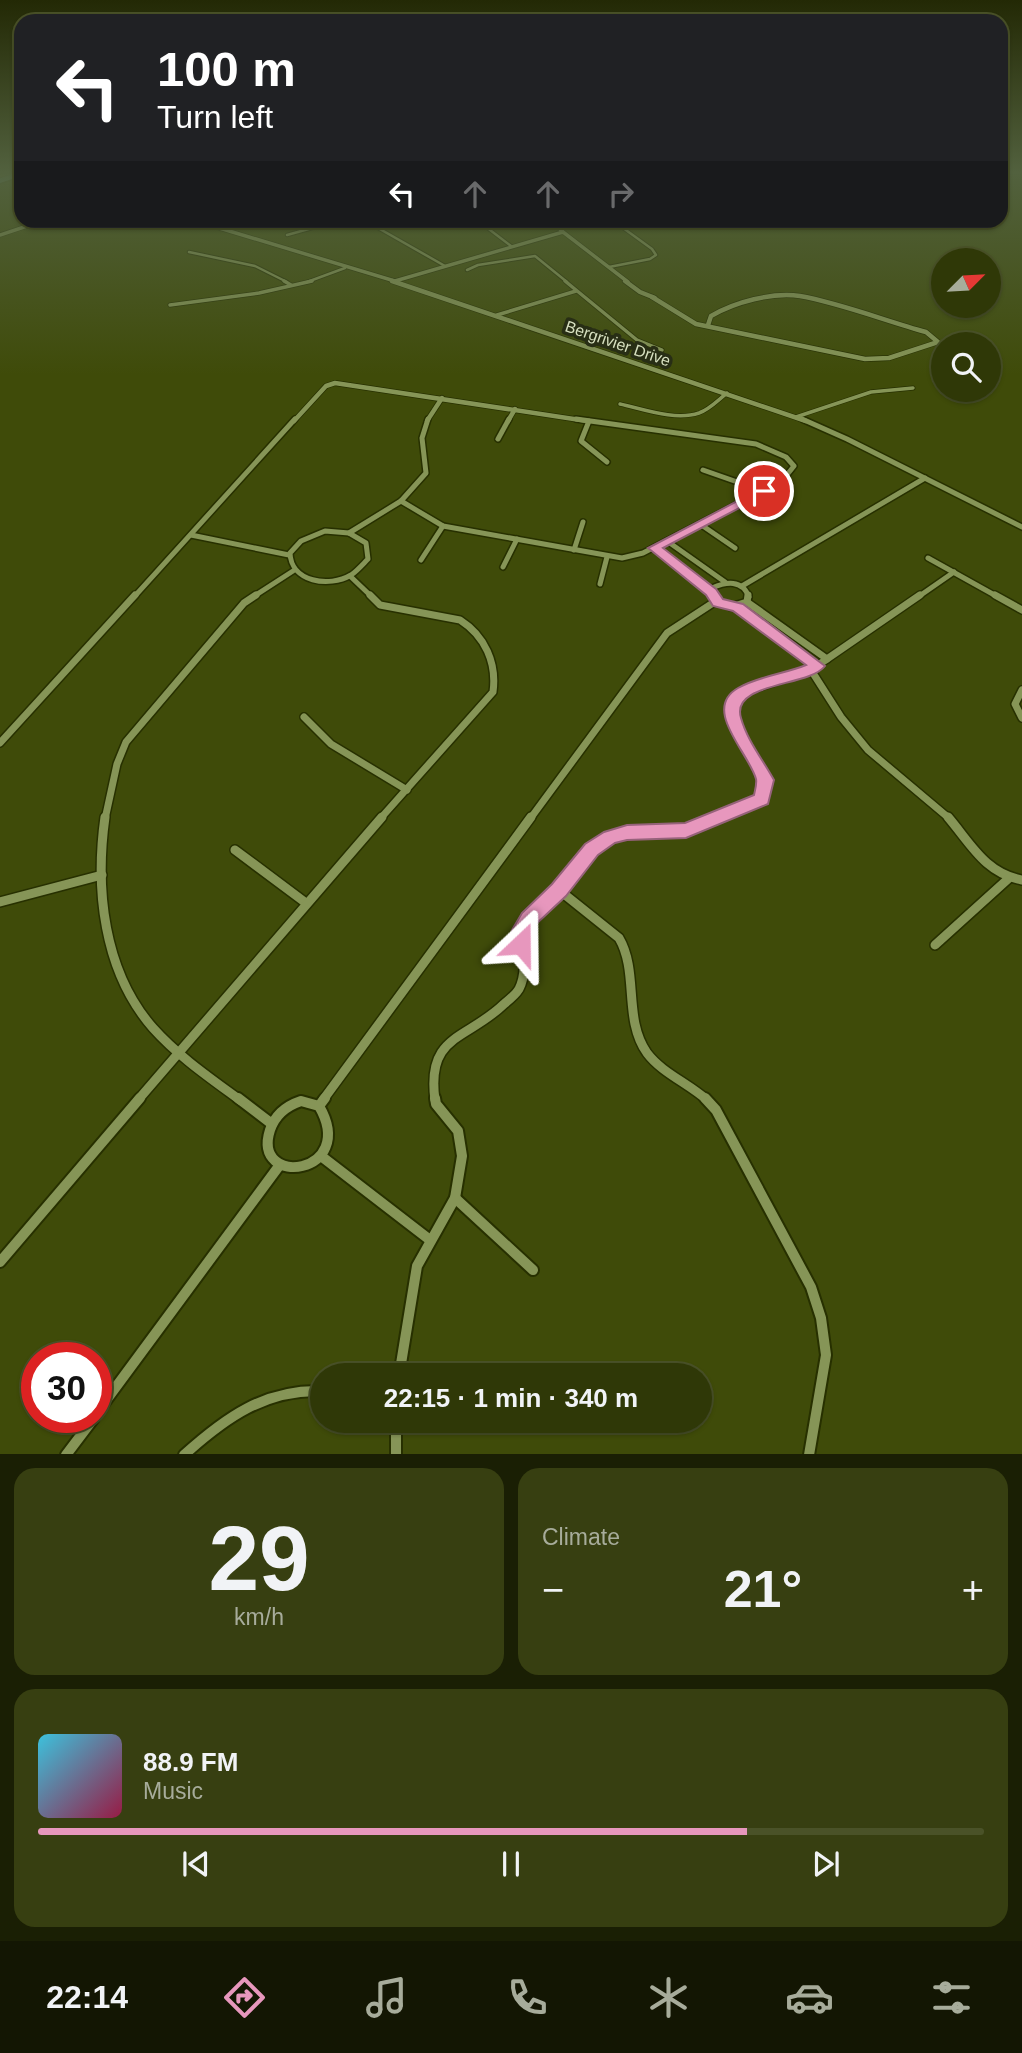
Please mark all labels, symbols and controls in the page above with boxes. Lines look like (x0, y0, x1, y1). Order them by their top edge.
icon: left (42, 42, 133, 133)
text: 100 m (157, 42, 296, 96)
text: Turn left (157, 99, 273, 135)
icon: left (383, 175, 421, 213)
icon: ahead (456, 175, 494, 213)
icon: ahead (529, 175, 567, 213)
icon: right (602, 175, 640, 213)
north arrow (931, 248, 1001, 318)
map controls (931, 248, 1001, 402)
street label: Bergrivier Drive (563, 317, 673, 369)
button: search (931, 332, 1001, 402)
pin (734, 461, 794, 521)
icon: arrive (745, 472, 783, 510)
position arrow (484, 907, 558, 981)
speed limit sign: 30 (21, 1342, 112, 1433)
text: 22:15 · 1 min · 340 m (384, 1383, 638, 1413)
text: 29 (208, 1508, 310, 1609)
text: Climate (542, 1524, 620, 1550)
text: 21° (724, 1560, 802, 1618)
text: − (542, 1569, 564, 1611)
text: + (962, 1569, 984, 1611)
text: km/h (234, 1604, 284, 1630)
text: 88.9 FM (143, 1747, 238, 1777)
text: Music (143, 1778, 203, 1804)
icon: previous (177, 1845, 215, 1883)
icon: pause (492, 1845, 530, 1883)
icon: next (807, 1845, 845, 1883)
icon: directions (220, 1973, 269, 2022)
icon: music (362, 1973, 411, 2022)
icon: phone (503, 1973, 552, 2022)
icon: climate (644, 1973, 693, 2022)
icon: car (785, 1973, 834, 2022)
icon: filters (927, 1973, 976, 2022)
text: 22:14 (46, 1979, 128, 2015)

